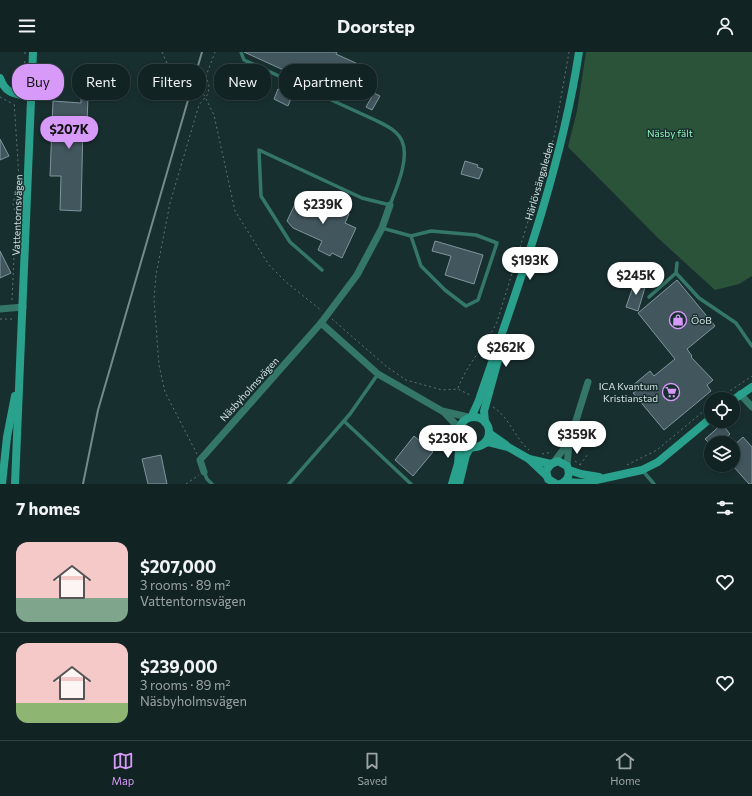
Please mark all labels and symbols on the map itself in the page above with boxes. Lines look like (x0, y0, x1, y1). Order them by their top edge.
pin: $207K (41, 116, 97, 150)
park label: Näsby fält (647, 127, 693, 139)
street label: Härlövsängaleden (522, 141, 556, 221)
street label: Vattentornsvägen (10, 174, 24, 256)
pin: $239K (295, 191, 351, 225)
pin: $193K (502, 247, 558, 281)
pin: $245K (608, 262, 664, 296)
shop icon: ÖoB (668, 310, 688, 330)
place label: ÖoB (691, 314, 712, 326)
pin: $262K (478, 334, 534, 368)
street label: Näsbyholmsvägen (217, 354, 281, 424)
place label: ICA Kvantum Kristianstad (599, 380, 658, 404)
supermarket icon: ICA Kvantum Kristianstad (661, 382, 681, 402)
pin: $359K (549, 421, 605, 455)
pin: $230K (420, 425, 476, 459)

